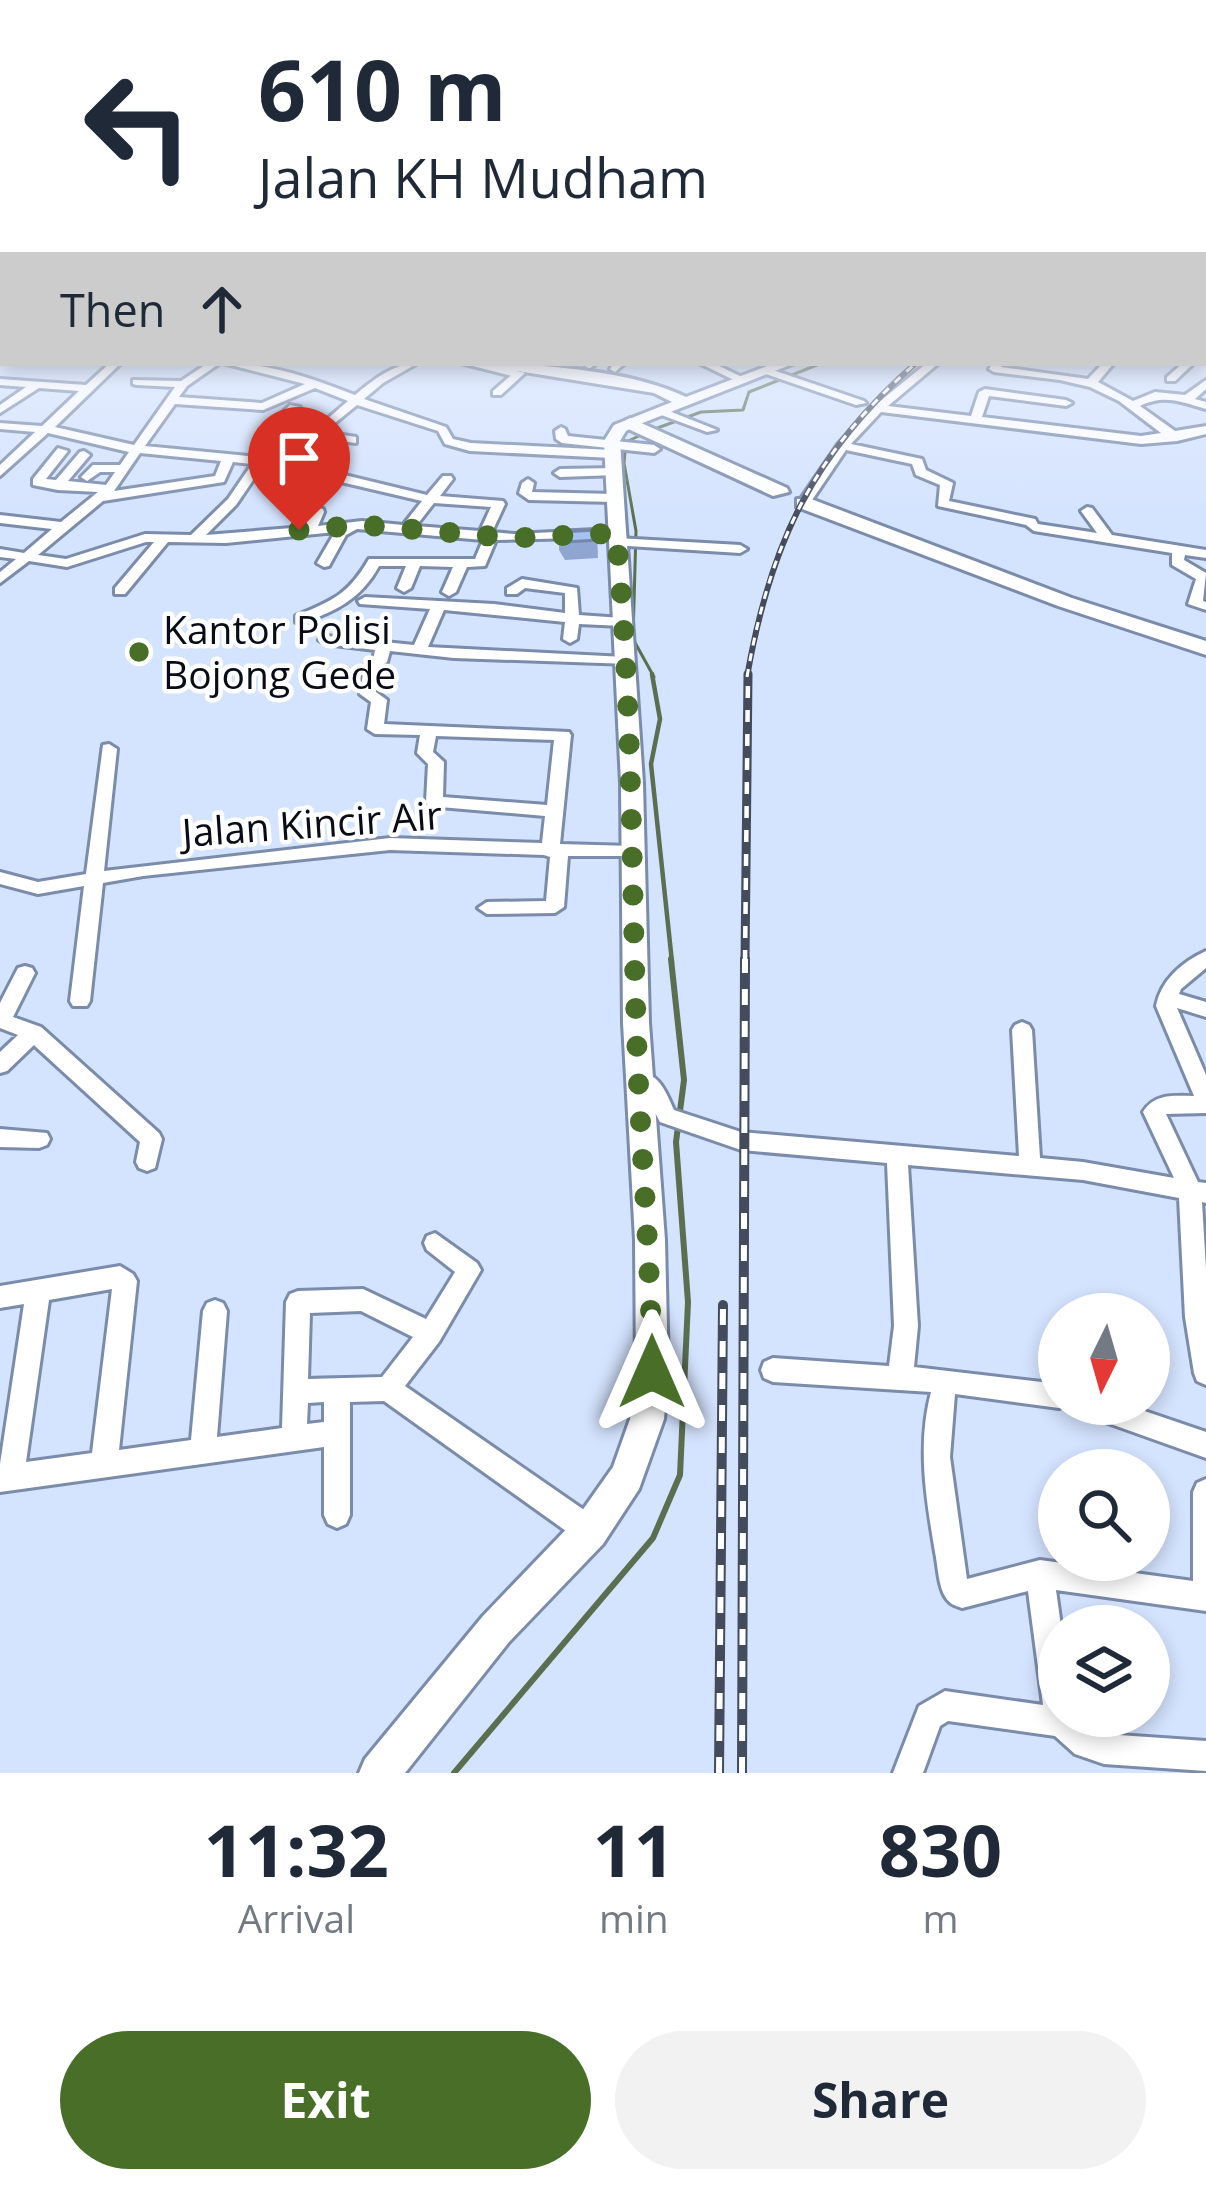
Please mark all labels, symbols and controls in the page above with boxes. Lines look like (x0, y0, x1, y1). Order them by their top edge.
text: 610 m (258, 31, 506, 146)
icon: left (60, 48, 216, 204)
text: Jalan KH Mudham (258, 140, 708, 214)
icon: ahead (189, 276, 255, 342)
text: Then (60, 279, 165, 340)
pin (248, 407, 350, 530)
icon: arrive (266, 425, 332, 491)
place label: Kantor Polisi Bojong Gede (163, 602, 396, 700)
marker: Kantor Polisi Bojong Gede (126, 639, 152, 665)
street label: Jalan Kincir Air (176, 787, 444, 858)
north arrow (1038, 1293, 1170, 1425)
map controls (1038, 1293, 1170, 1737)
position arrow (589, 1309, 715, 1435)
button: search (1038, 1449, 1170, 1581)
button: layers (1038, 1605, 1170, 1737)
text: 11:32 (204, 1800, 389, 1898)
text: 11 (593, 1800, 675, 1898)
text: 830 (879, 1800, 1002, 1898)
text: Arrival (238, 1891, 355, 1944)
text: min (599, 1891, 669, 1944)
text: m (922, 1891, 959, 1944)
button: Exit (60, 2031, 591, 2169)
button: Share (615, 2031, 1146, 2169)

